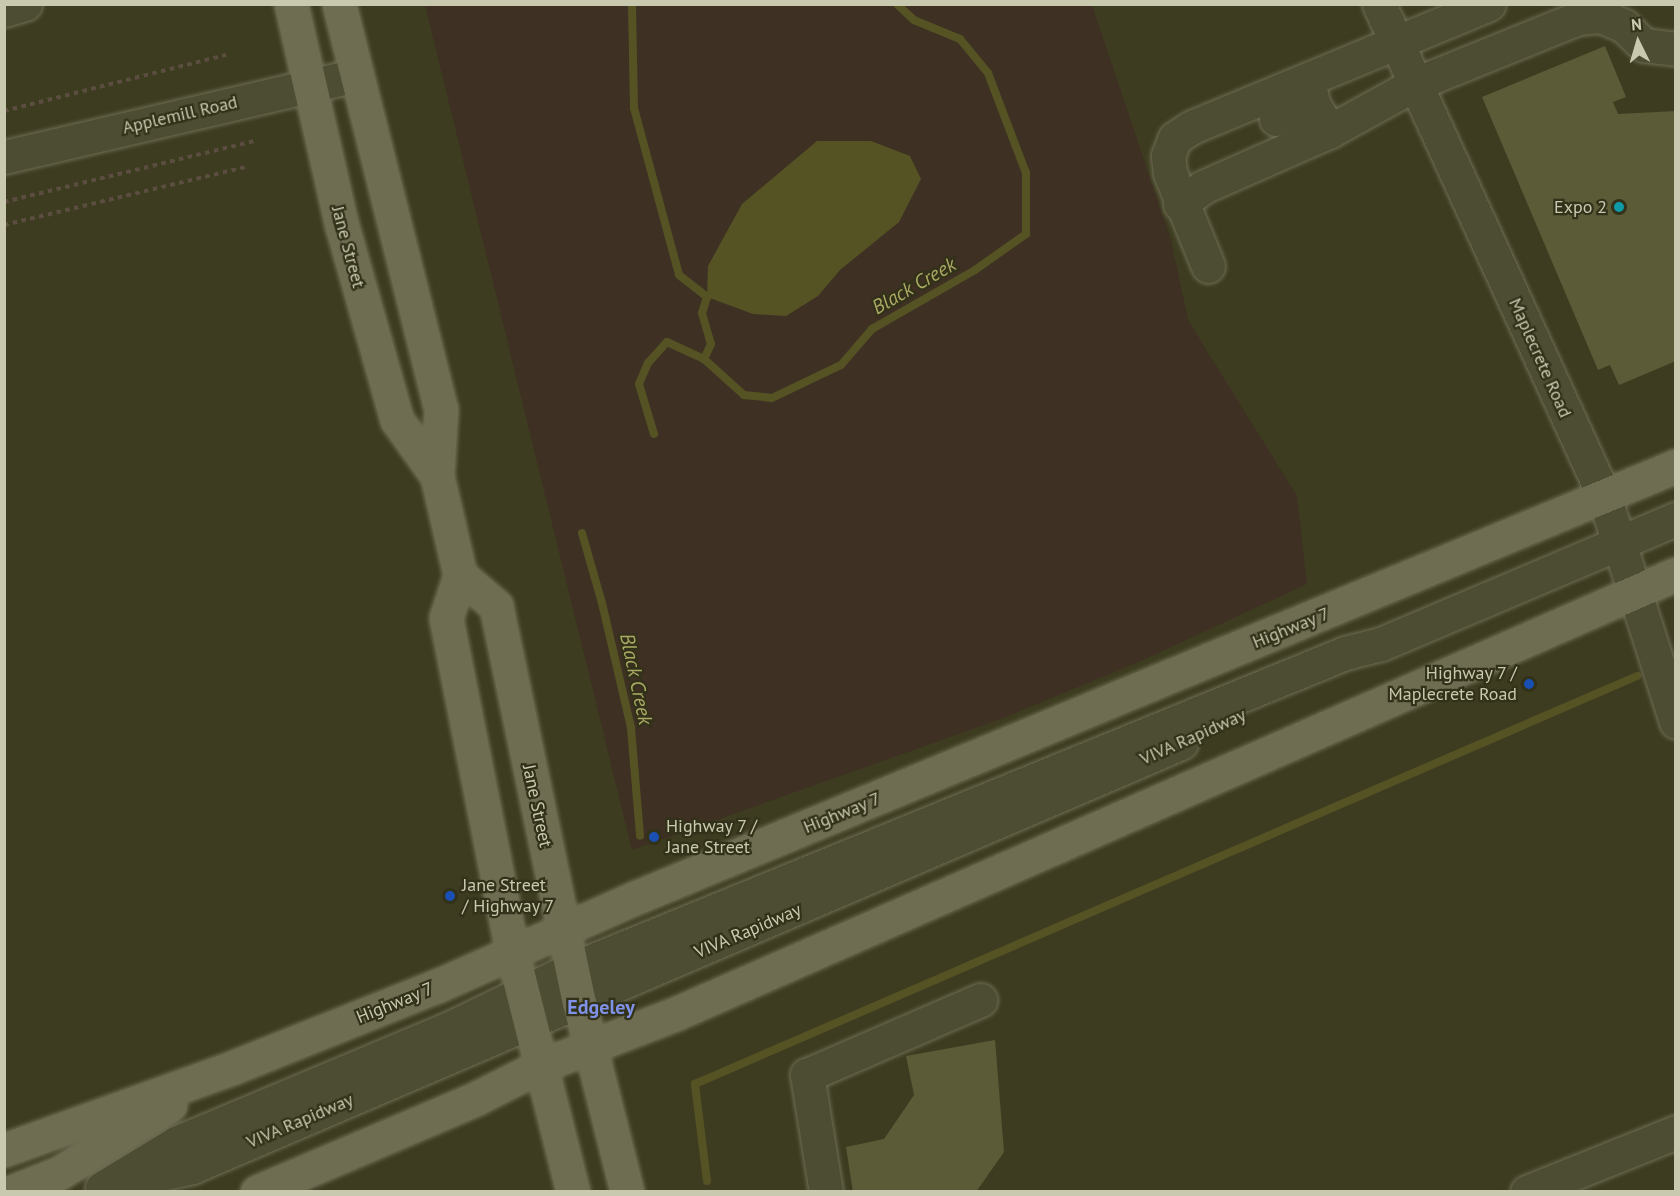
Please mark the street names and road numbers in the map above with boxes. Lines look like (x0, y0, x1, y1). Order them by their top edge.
street label: Applemill Road (120, 91, 240, 139)
street label: Jane Street (327, 204, 369, 290)
street label: Maplecrete Road (1504, 295, 1576, 421)
street label: Highway 7 (1249, 603, 1333, 653)
street label: VIVA Rapidway (1136, 704, 1250, 770)
street label: Jane Street (518, 763, 556, 849)
street label: Highway 7 (800, 788, 884, 838)
street label: VIVA Rapidway (691, 899, 805, 963)
street label: Highway 7 (353, 978, 437, 1028)
street label: VIVA Rapidway (243, 1089, 357, 1153)

